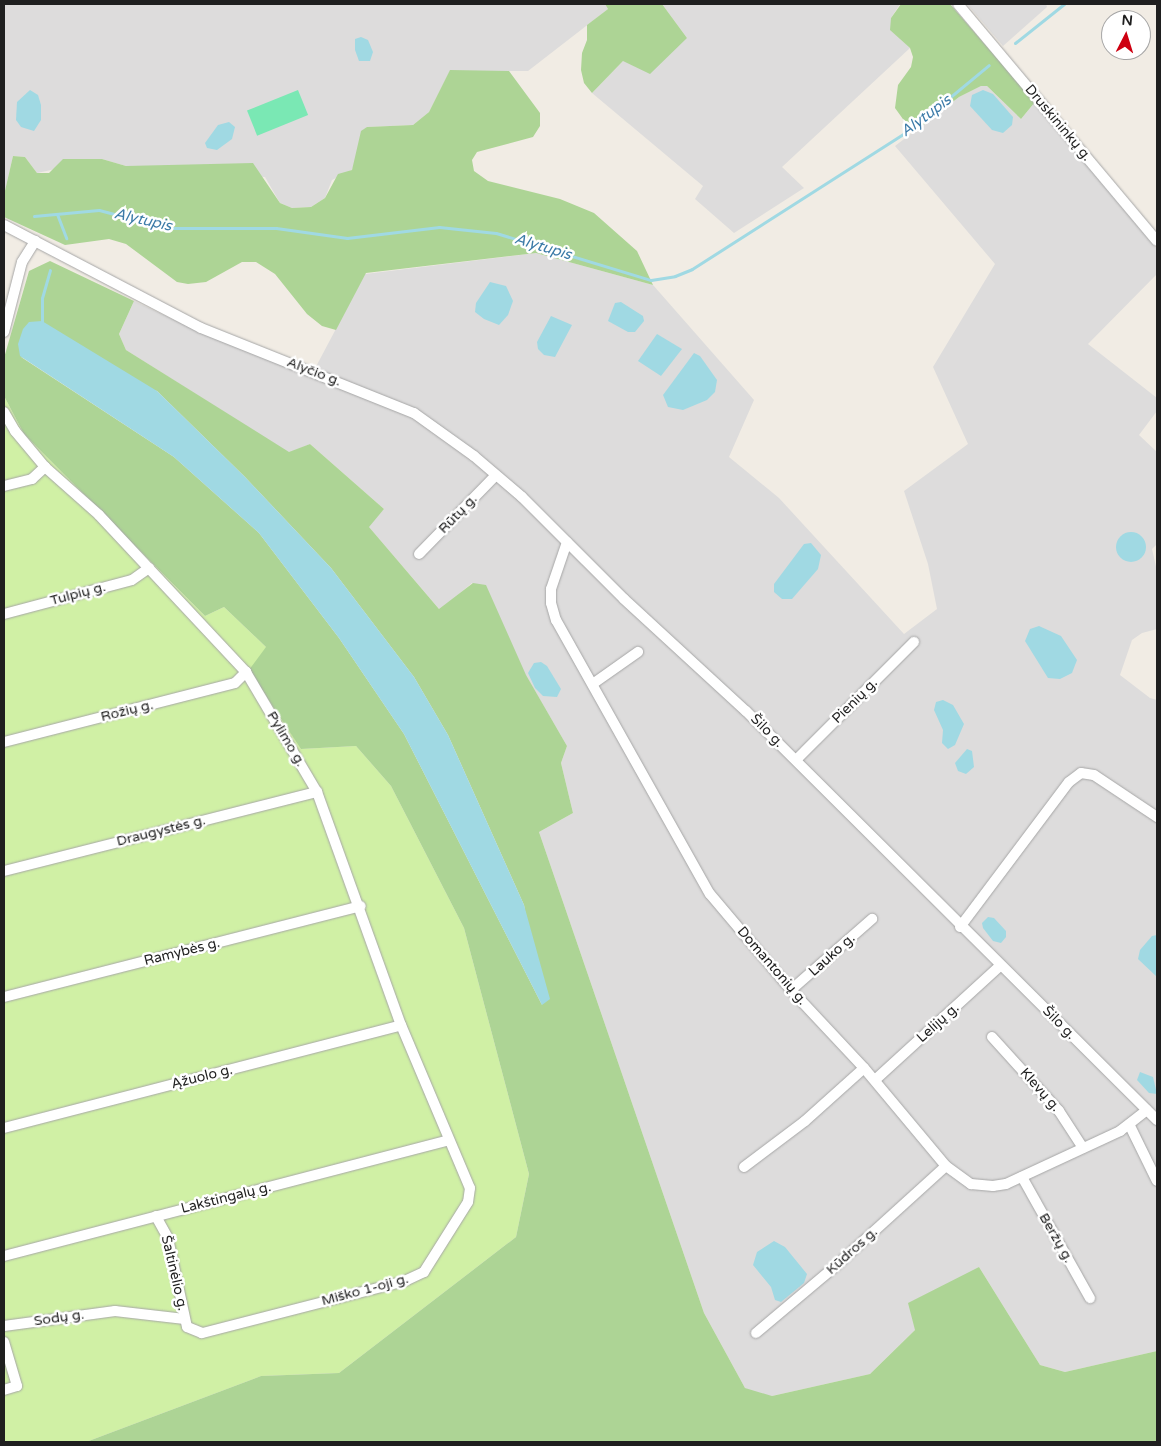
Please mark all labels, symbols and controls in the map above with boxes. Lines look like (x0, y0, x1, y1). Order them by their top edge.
north arrow (1101, 10, 1151, 60)
text: N (1121, 12, 1134, 30)
street label: Druskininkų g. (1021, 81, 1095, 165)
water label: Alytupis (897, 91, 955, 141)
water label: Alytupis (112, 205, 174, 235)
water label: Alytupis (512, 230, 574, 264)
street label: Alyčio g. (284, 354, 344, 390)
street label: Rūtų g. (435, 491, 481, 537)
street label: Tulpių g. (48, 579, 108, 609)
street label: Pienių g. (829, 675, 881, 727)
street label: Rožių g. (99, 696, 155, 726)
street label: Pylimo g. (263, 708, 309, 770)
street label: Šilo g. (747, 711, 787, 751)
street label: Draugystės g. (115, 812, 207, 850)
street label: Domantonių g. (733, 923, 811, 1009)
street label: Lauko g. (805, 930, 859, 980)
street label: Ramybės g. (142, 934, 222, 970)
street label: Lelijų g. (913, 1000, 963, 1046)
street label: Šilo g. (1039, 1003, 1079, 1043)
street label: Ąžuolo g. (170, 1061, 234, 1093)
street label: Klevų g. (1016, 1065, 1064, 1115)
street label: Lakštingalų g. (179, 1179, 273, 1217)
street label: Beržų g. (1035, 1210, 1077, 1266)
street label: Kūdros g. (823, 1224, 881, 1278)
street label: Šaltinėlio g. (157, 1234, 191, 1312)
street label: Miško 1-oji g. (320, 1270, 410, 1310)
street label: Sodų g. (33, 1306, 85, 1330)

